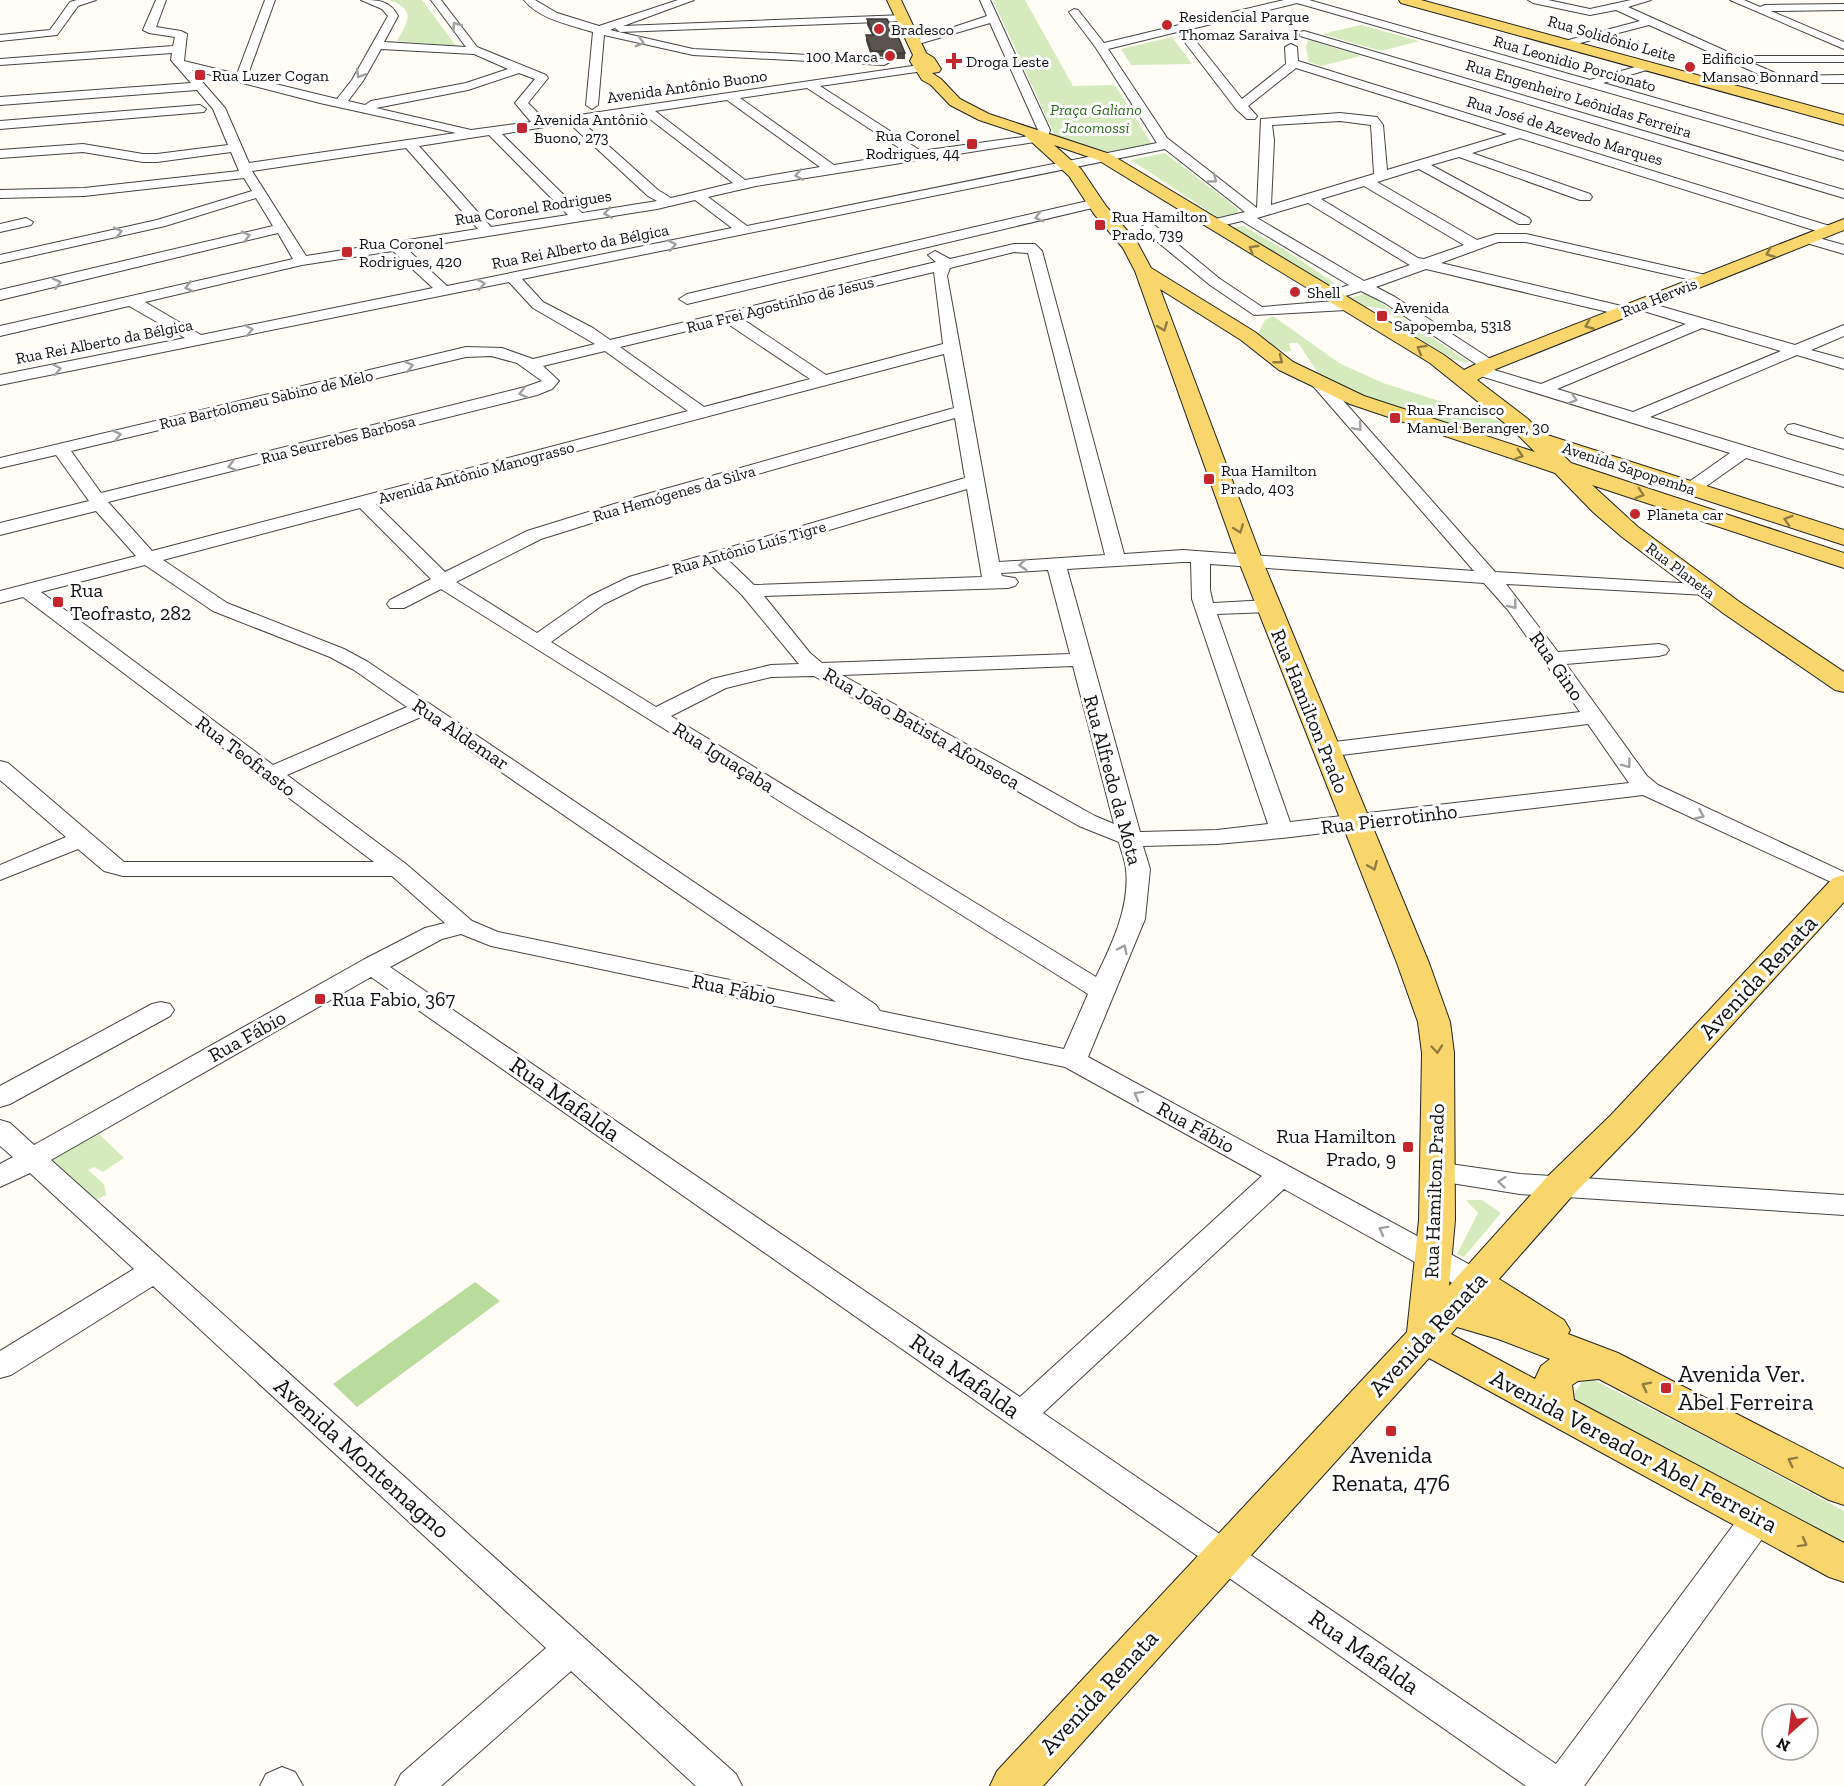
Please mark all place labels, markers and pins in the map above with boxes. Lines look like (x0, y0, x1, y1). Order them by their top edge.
place label: Residencial Parque Thomaz Saraiva I (1179, 7, 1309, 44)
marker: Residencial Parque Thomaz Saraiva I (1160, 18, 1174, 32)
place label: Bradesco (891, 20, 954, 39)
marker: Bradesco (872, 22, 886, 36)
place label: 100 Marca (806, 47, 878, 66)
marker: 100 Marca (883, 49, 897, 63)
place label: Edificio Mansao Bonnard (1702, 49, 1819, 86)
place label: Droga Leste (966, 52, 1049, 71)
marker: Droga Leste (947, 54, 961, 68)
marker: Edificio Mansao Bonnard (1683, 60, 1697, 74)
place label: Rua Luzer Cogan (212, 66, 330, 85)
marker: Rua Luzer Cogan (193, 68, 207, 82)
place label: Avenida Antônio Buono, 273 (534, 110, 648, 147)
marker: Avenida Antônio Buono, 273 (515, 121, 529, 135)
place label: Rua Coronel Rodrigues, 44 (866, 126, 960, 163)
marker: Rua Coronel Rodrigues, 44 (965, 137, 979, 151)
place label: Rua Hamilton Prado, 739 (1112, 207, 1209, 244)
marker: Rua Hamilton Prado, 739 (1093, 218, 1107, 232)
place label: Rua Coronel Rodrigues, 420 (359, 234, 462, 271)
marker: Rua Coronel Rodrigues, 420 (340, 245, 354, 259)
place label: Shell (1307, 283, 1341, 302)
marker: Shell (1288, 285, 1302, 299)
place label: Avenida Sapopemba, 5318 (1394, 298, 1511, 335)
marker: Avenida Sapopemba, 5318 (1375, 309, 1389, 323)
place label: Rua Francisco Manuel Beranger, 30 (1407, 400, 1549, 437)
marker: Rua Francisco Manuel Beranger, 30 (1388, 411, 1402, 425)
place label: Rua Hamilton Prado, 403 (1221, 461, 1318, 498)
marker: Rua Hamilton Prado, 403 (1202, 472, 1216, 486)
place label: Planeta car (1647, 505, 1724, 524)
marker: Planeta car (1628, 507, 1642, 521)
place label: Rua Teofrasto, 282 (70, 578, 191, 625)
marker: Rua Teofrasto, 282 (51, 595, 65, 609)
place label: Rua Fabio, 367 (332, 987, 456, 1011)
marker: Rua Fabio, 367 (313, 992, 327, 1006)
place label: Rua Hamilton Prado, 9 (1276, 1124, 1397, 1171)
marker: Rua Hamilton Prado, 9 (1401, 1140, 1415, 1154)
place label: Avenida Ver. Abel Ferreira (1678, 1359, 1814, 1416)
marker: Avenida Ver. Abel Ferreira (1659, 1381, 1673, 1395)
marker: Avenida Renata, 476 (1384, 1424, 1398, 1438)
place label: Avenida Renata, 476 (1332, 1440, 1450, 1497)

